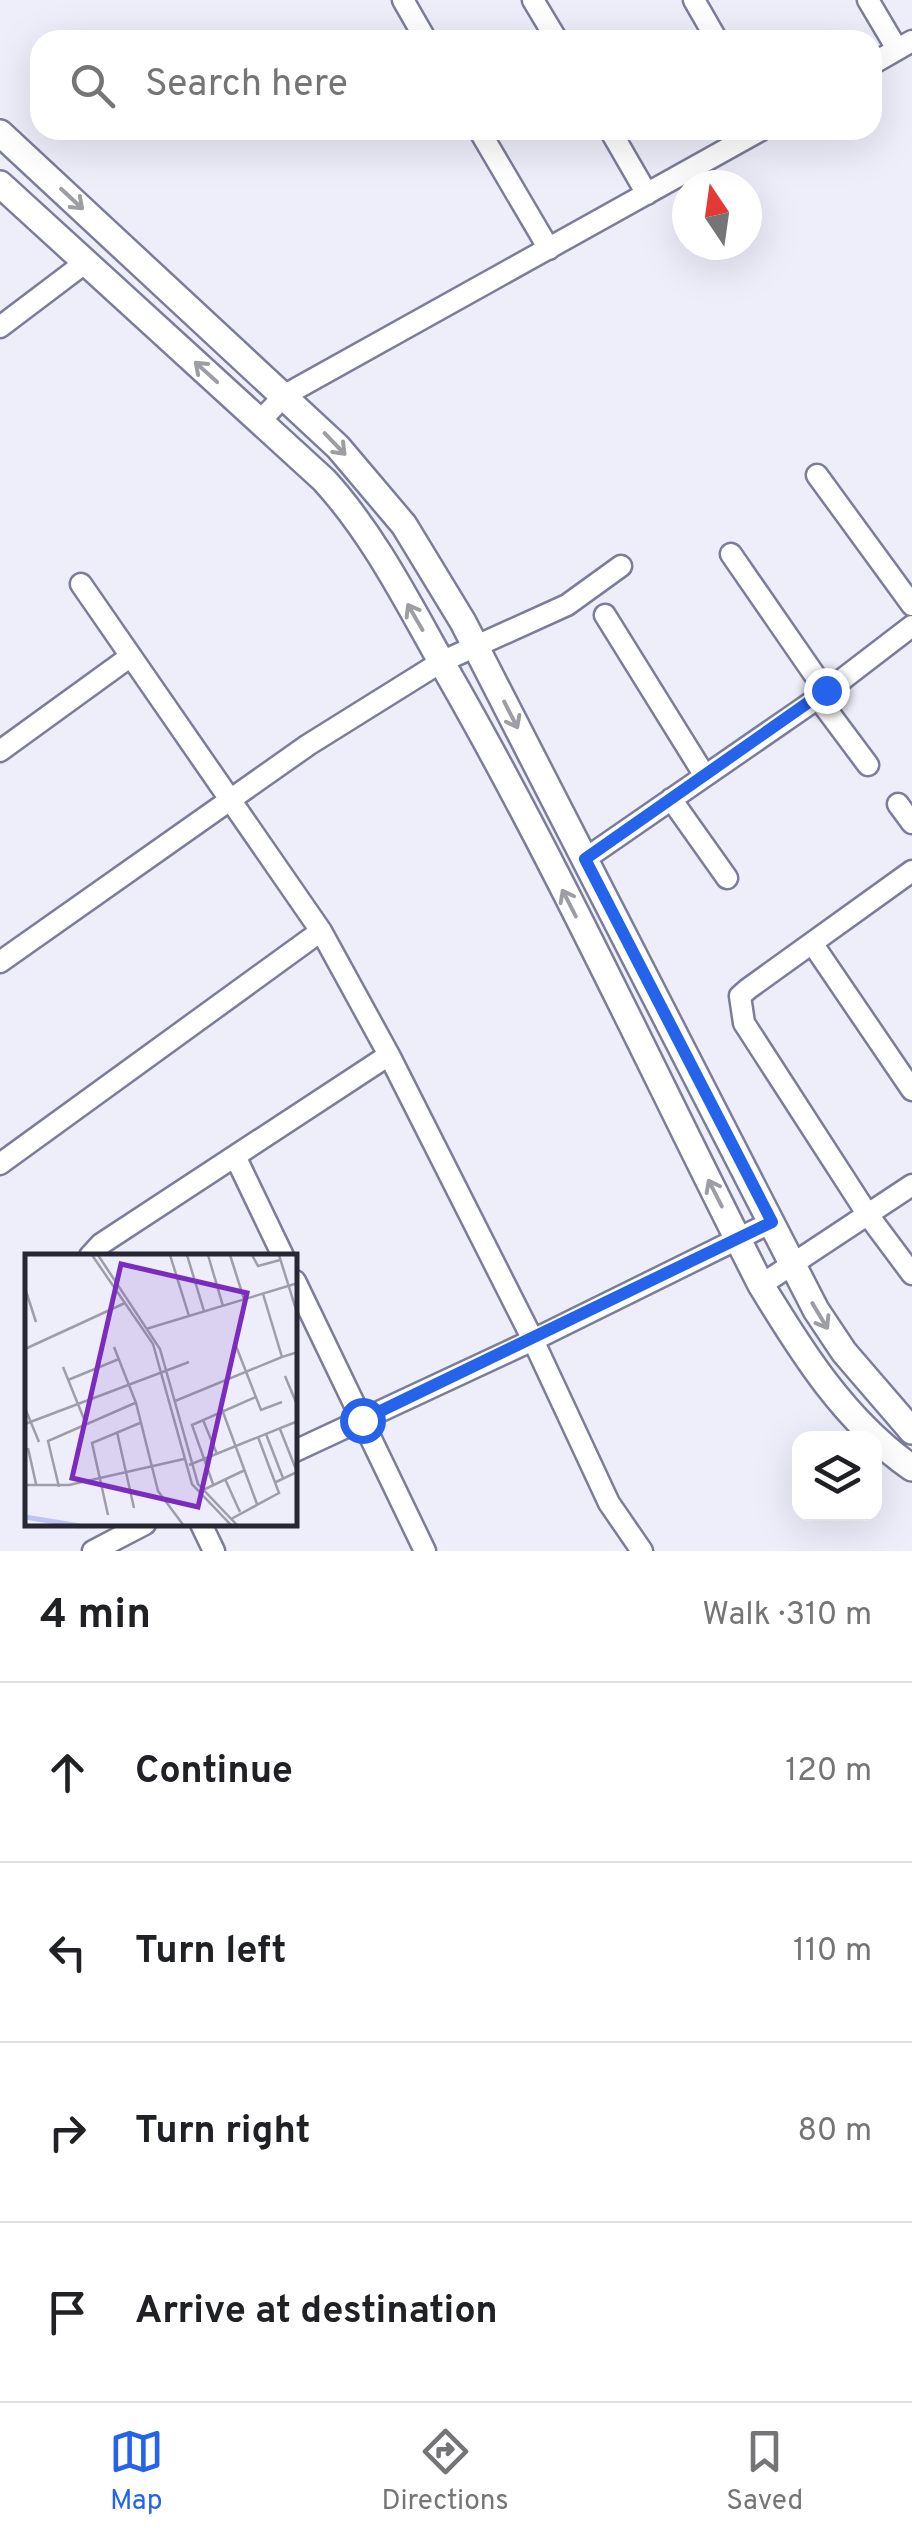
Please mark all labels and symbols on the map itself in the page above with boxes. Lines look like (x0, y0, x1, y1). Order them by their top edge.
north arrow (672, 170, 762, 260)
one-way arrow (59, 187, 84, 210)
one-way arrow (194, 360, 219, 383)
one-way arrow (323, 432, 347, 456)
one-way arrow (405, 603, 425, 631)
route end (804, 668, 850, 714)
one-way arrow (502, 700, 521, 730)
one-way arrow (559, 888, 578, 918)
one-way arrow (705, 1179, 724, 1208)
inset map (25, 1254, 298, 1526)
one-way arrow (810, 1301, 831, 1329)
route start (340, 1398, 386, 1444)

